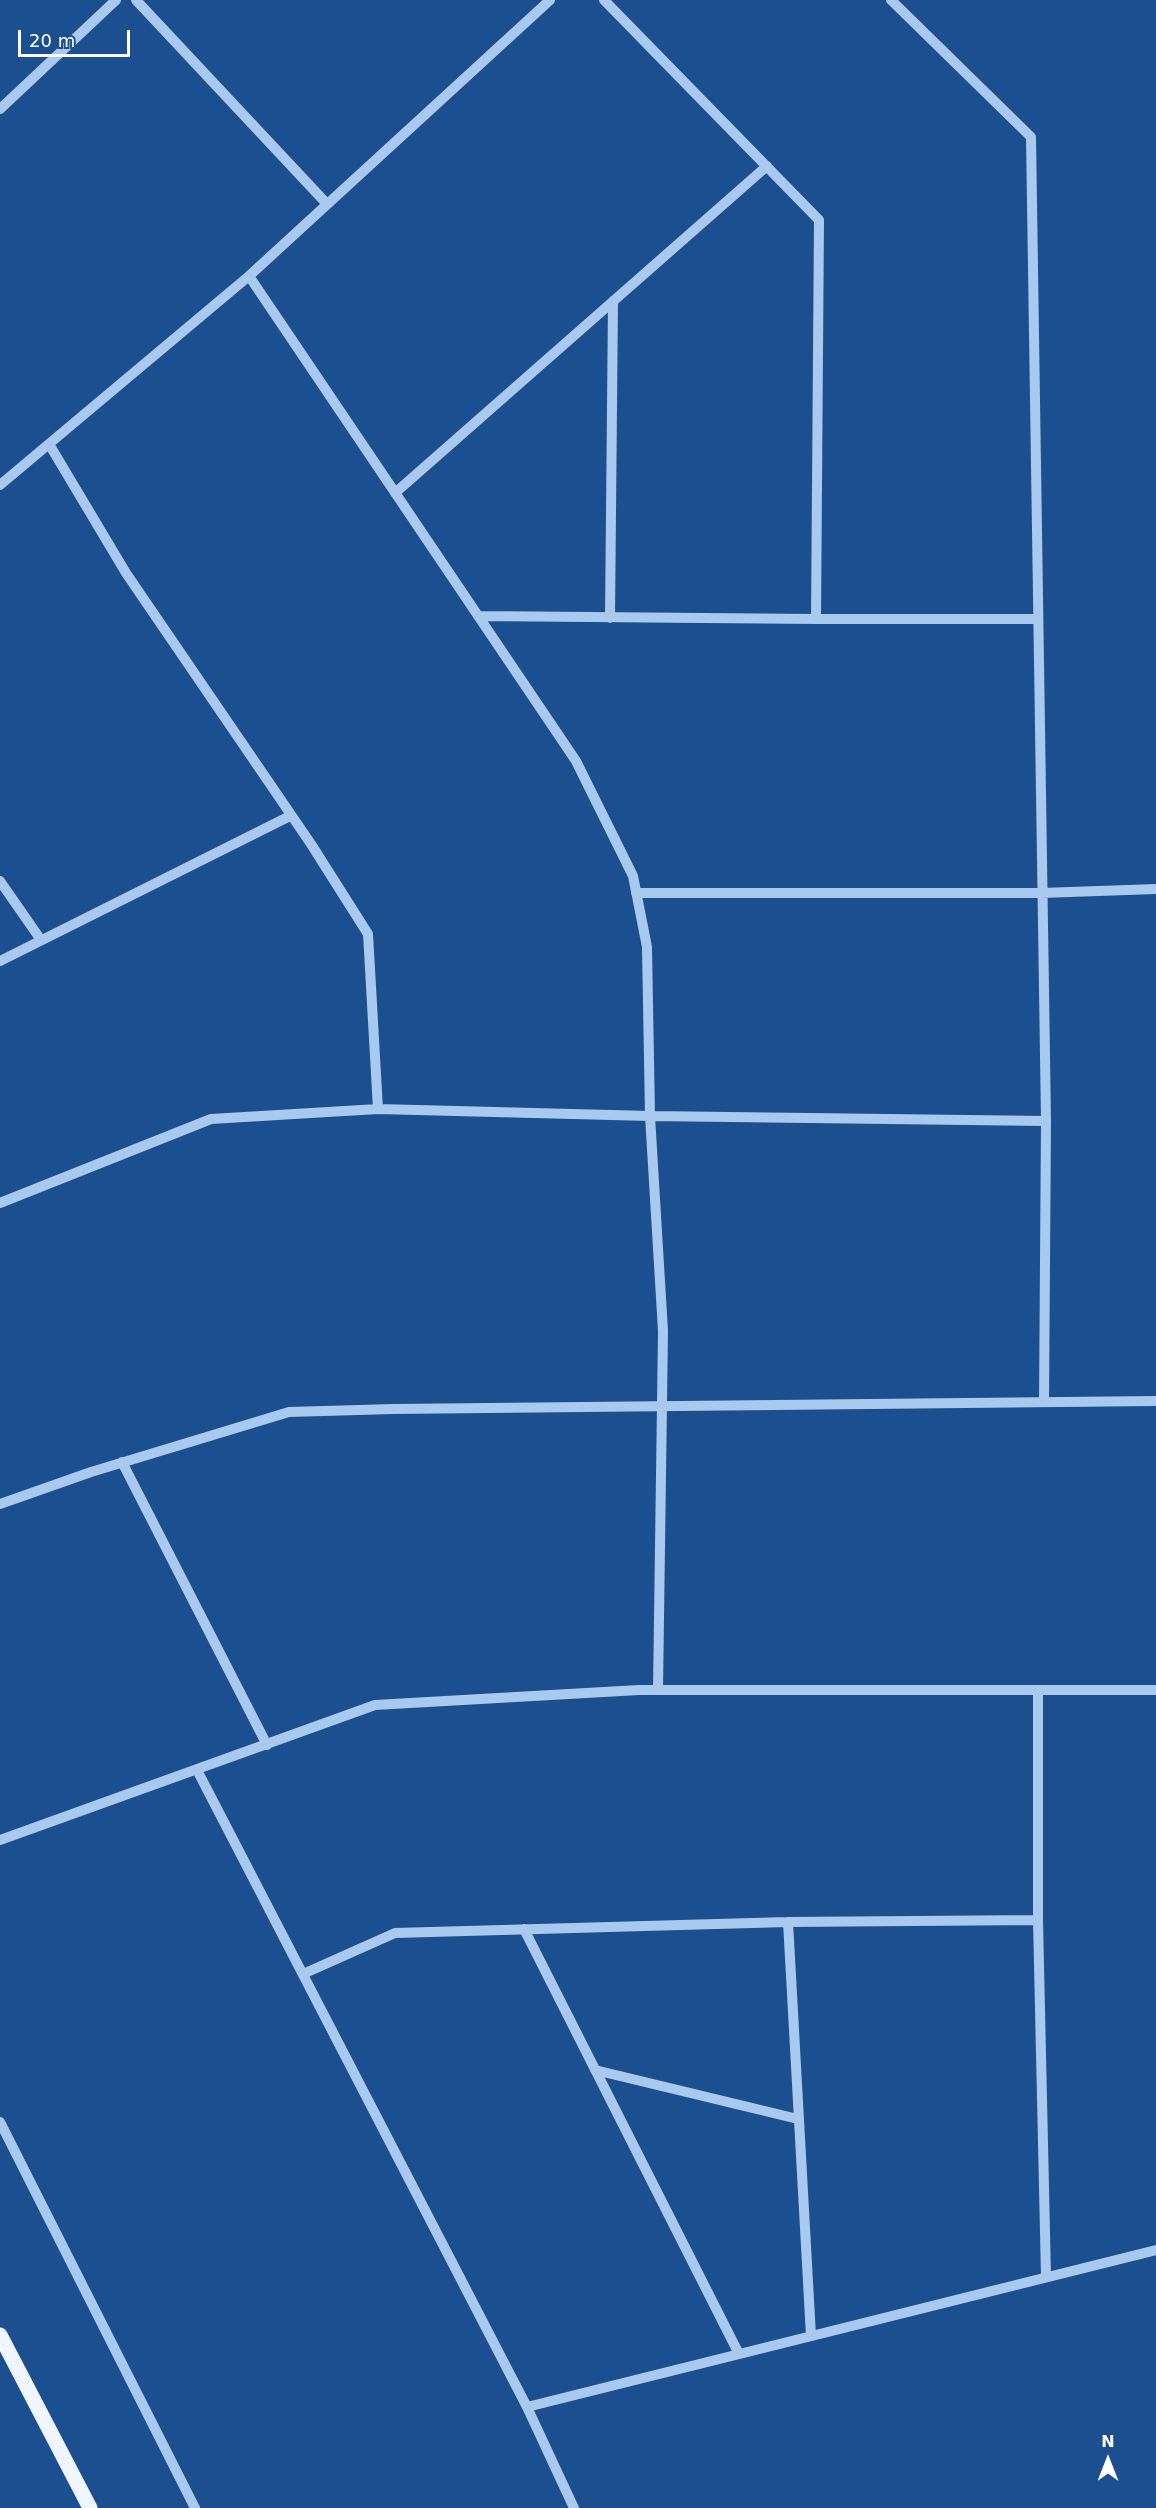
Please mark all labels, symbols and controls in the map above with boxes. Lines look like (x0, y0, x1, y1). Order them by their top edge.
scale bar (21, 18, 134, 56)
text: 20 m (29, 30, 75, 51)
north arrow (1078, 2430, 1138, 2490)
text: N (1101, 2432, 1115, 2451)

